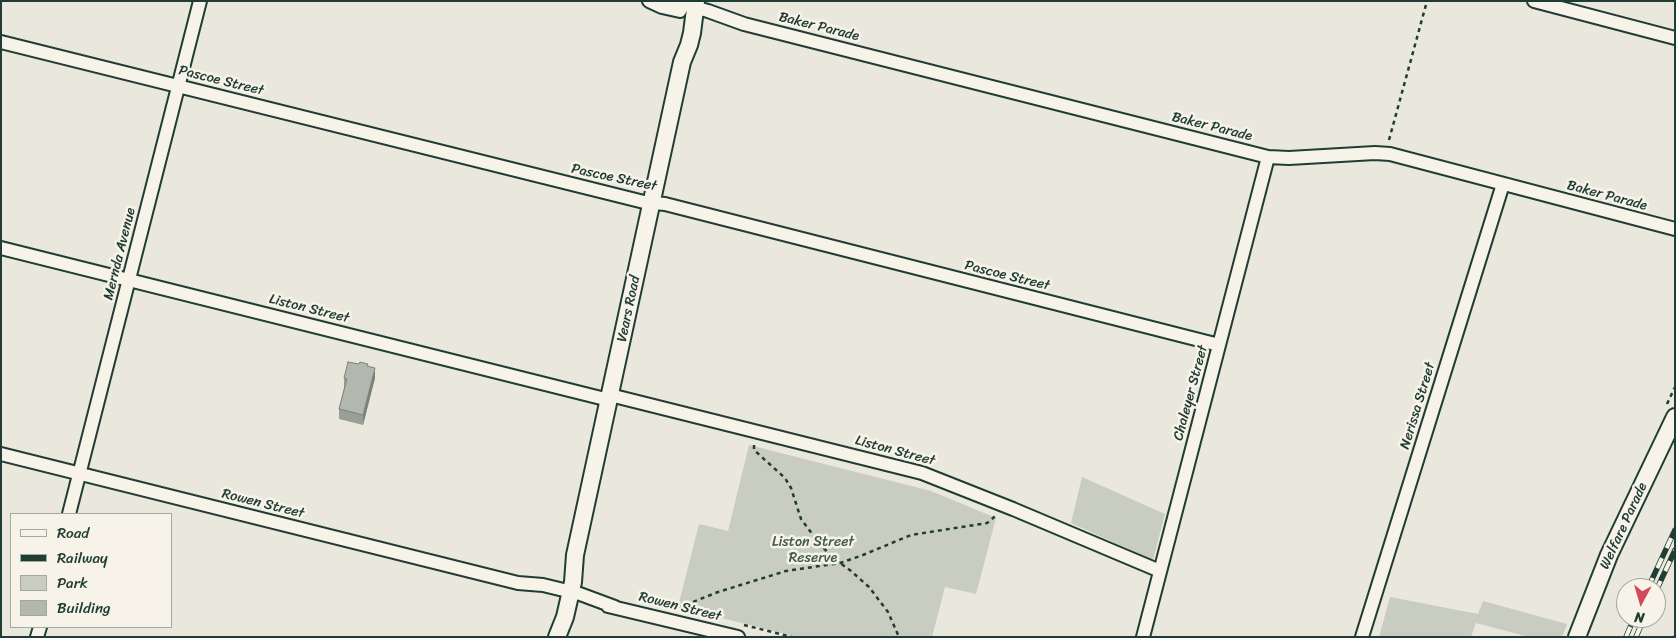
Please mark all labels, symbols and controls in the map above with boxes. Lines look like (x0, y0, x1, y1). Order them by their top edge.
street label: Baker Parade (777, 9, 861, 45)
street label: Pascoe Street (177, 62, 265, 100)
street label: Baker Parade (1170, 109, 1254, 145)
street label: Pascoe Street (570, 161, 658, 195)
street label: Baker Parade (1565, 177, 1649, 215)
street label: Mernda Avenue (100, 206, 140, 302)
street label: Pascoe Street (963, 257, 1051, 295)
street label: Vears Road (614, 274, 644, 344)
street label: Liston Street (267, 291, 351, 327)
street label: Chaleyer Street (1170, 343, 1212, 443)
street label: Nerissa Street (1397, 360, 1439, 452)
street label: Liston Street (853, 432, 937, 470)
street label: Welfare Parade (1597, 480, 1651, 572)
street label: Rowen Street (220, 486, 306, 522)
legend (10, 513, 172, 628)
text: Road (57, 520, 89, 546)
park label: Liston Street Reserve (772, 534, 854, 566)
text: Railway (57, 545, 108, 571)
text: Park (57, 570, 88, 596)
north arrow (1616, 578, 1666, 628)
street label: Rowen Street (637, 589, 723, 625)
text: Building (57, 595, 111, 621)
text: N (1633, 604, 1646, 630)

